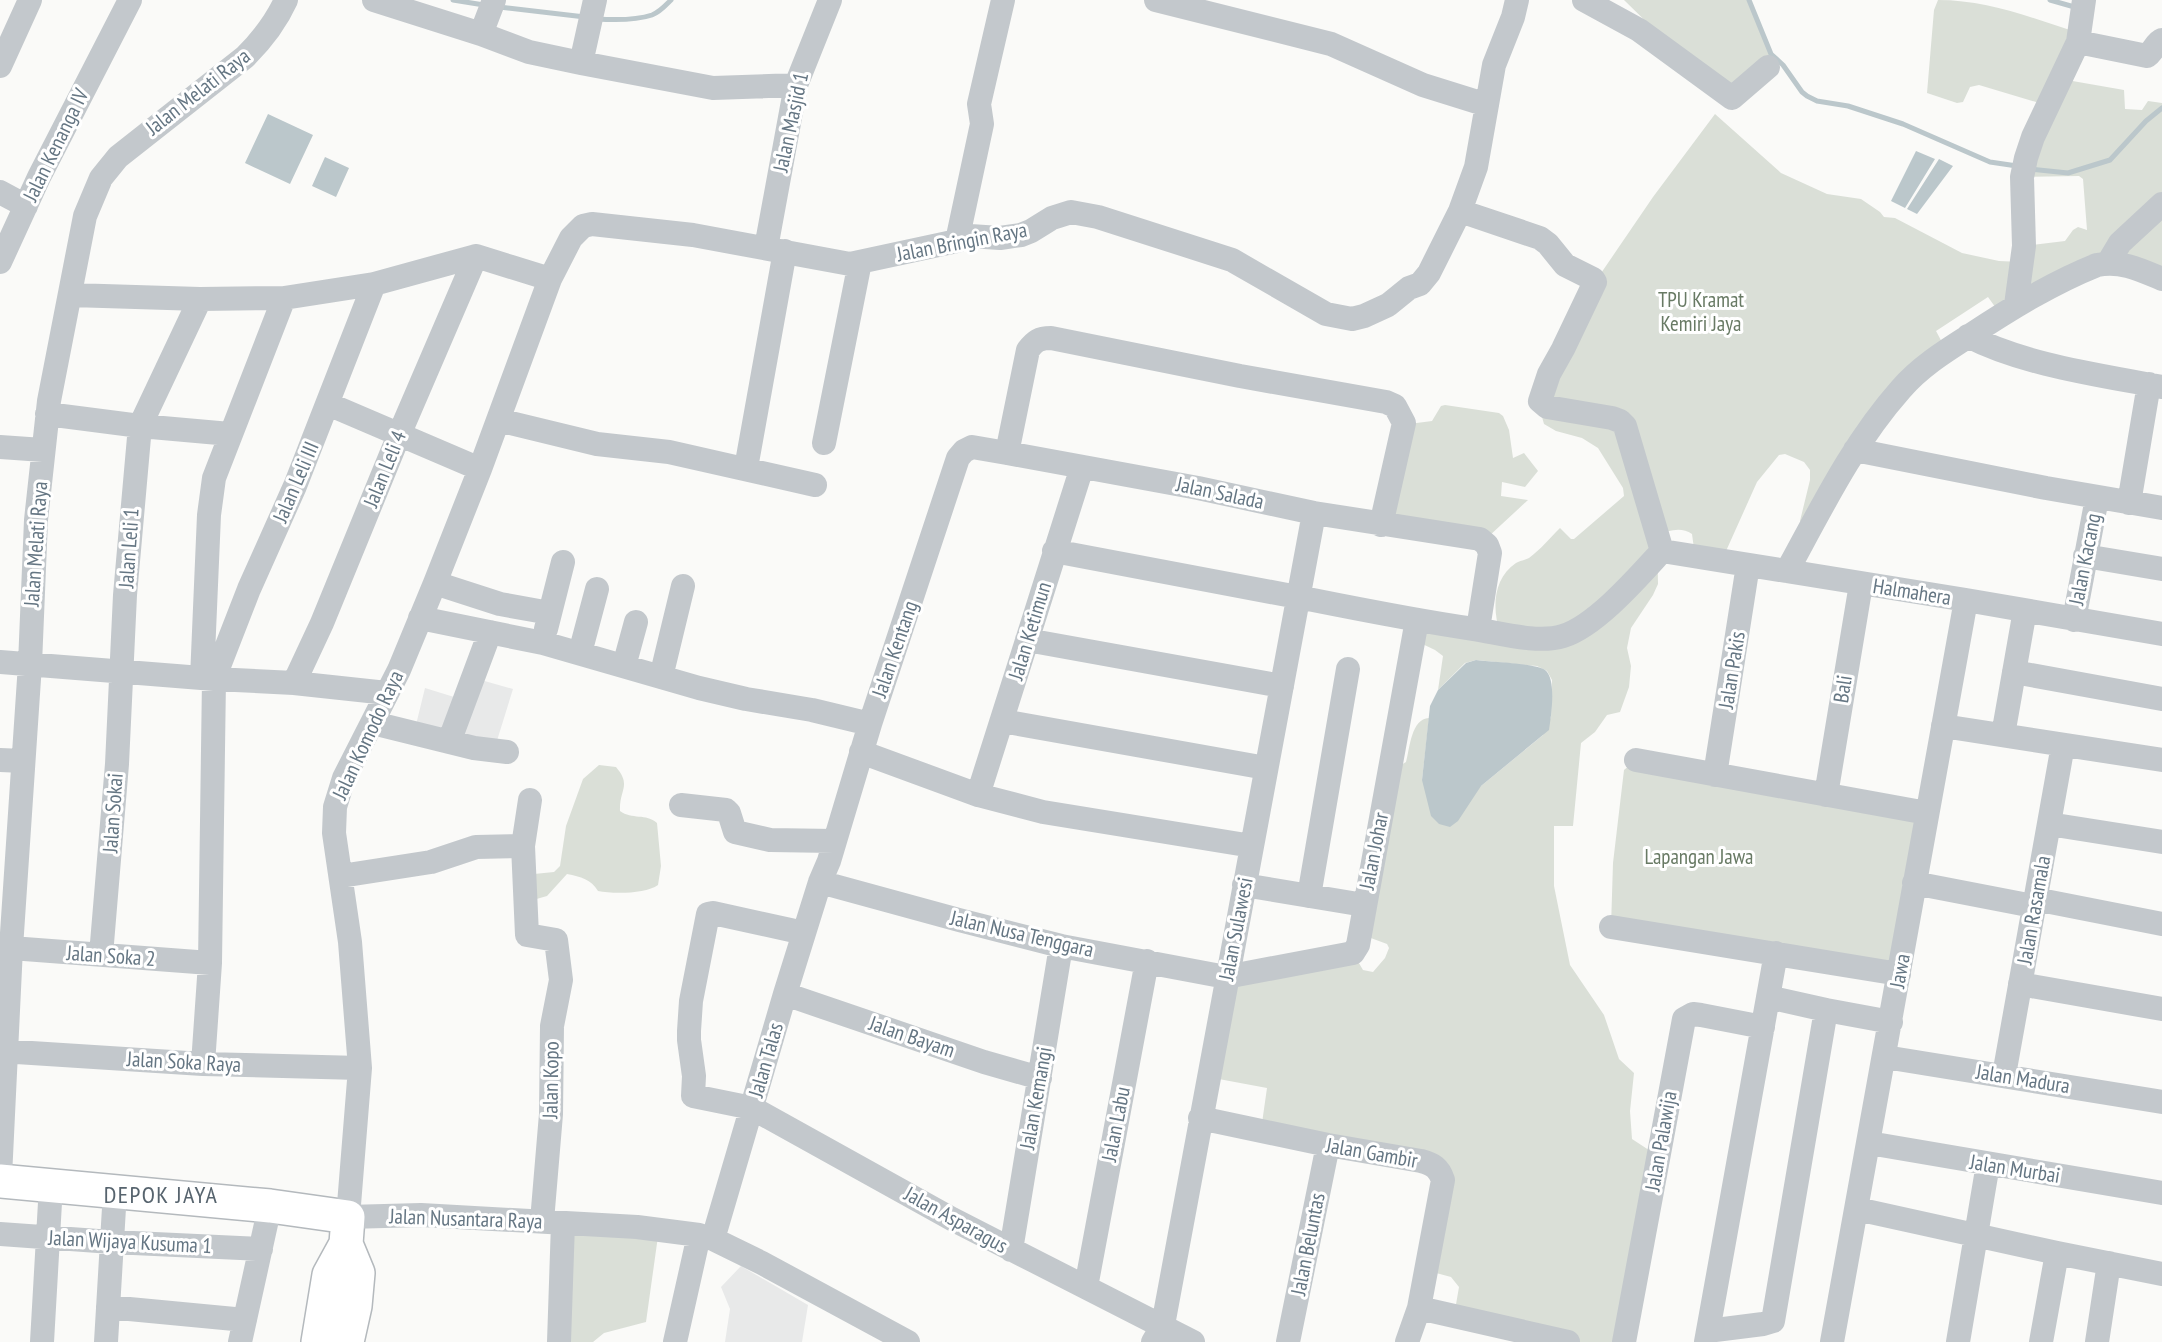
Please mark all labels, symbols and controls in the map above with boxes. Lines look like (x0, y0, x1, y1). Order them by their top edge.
street label: Jalan Melati Raya (139, 42, 255, 141)
street label: Jalan Masjid 1 (767, 70, 814, 175)
street label: Jalan Kenanga IV (16, 84, 95, 206)
street label: Jalan Bringin Raya (894, 216, 1029, 268)
park label: TPU Kramat Kemiri Jaya (1658, 286, 1744, 337)
street label: Jalan Leli 4 (357, 426, 412, 512)
street label: Jalan Leli III (266, 437, 325, 527)
street label: Jalan Salada (1173, 470, 1266, 515)
street label: Jalan Melati Raya (18, 481, 53, 608)
street label: Jalan Leli 1 (112, 507, 145, 590)
street label: Jalan Kacang (2062, 511, 2107, 608)
street label: Halmahera (1871, 572, 1953, 611)
street label: Jalan Ketimun (1002, 579, 1057, 684)
street label: Jalan Kentang (865, 597, 924, 702)
street label: Jalan Pakis (1712, 630, 1751, 711)
street label: Jalan Komodo Raya (325, 666, 409, 804)
street label: Bali (1827, 673, 1858, 705)
street label: Jalan Sokai (96, 772, 129, 855)
street label: Jalan Johar (1353, 810, 1394, 893)
park label: Lapangan Jawa (1645, 843, 1753, 870)
street label: Jalan Rasamala (2011, 854, 2056, 967)
street label: Jalan Sulawesi (1212, 875, 1259, 984)
street label: Jalan Nusa Tenggara (947, 904, 1096, 963)
street label: Jalan Soka 2 (65, 939, 156, 972)
street label: Jawa (1883, 952, 1916, 991)
street label: Jalan Bayam (865, 1009, 958, 1064)
street label: Jalan Talas (742, 1019, 789, 1101)
street label: Jalan Kopo (536, 1041, 565, 1120)
street label: Jalan Soka Raya (125, 1045, 242, 1078)
street label: Jalan Kemangi (1013, 1045, 1058, 1152)
street label: Jalan Madura (1973, 1058, 2072, 1099)
street label: Jalan Labu (1095, 1084, 1136, 1165)
street label: Jalan Palawija (1638, 1089, 1683, 1194)
street label: Jalan Gambir (1323, 1131, 1420, 1174)
street label: Jalan Murbai (1967, 1148, 2062, 1189)
district label: DEPOK JAYA (104, 1179, 218, 1210)
street label: Jalan Asparagus (899, 1180, 1013, 1259)
street label: Jalan Beluntas (1284, 1191, 1331, 1298)
street label: Jalan Nusantara Raya (388, 1202, 543, 1235)
street label: Jalan Wijaya Kusuma 1 (47, 1224, 212, 1259)

